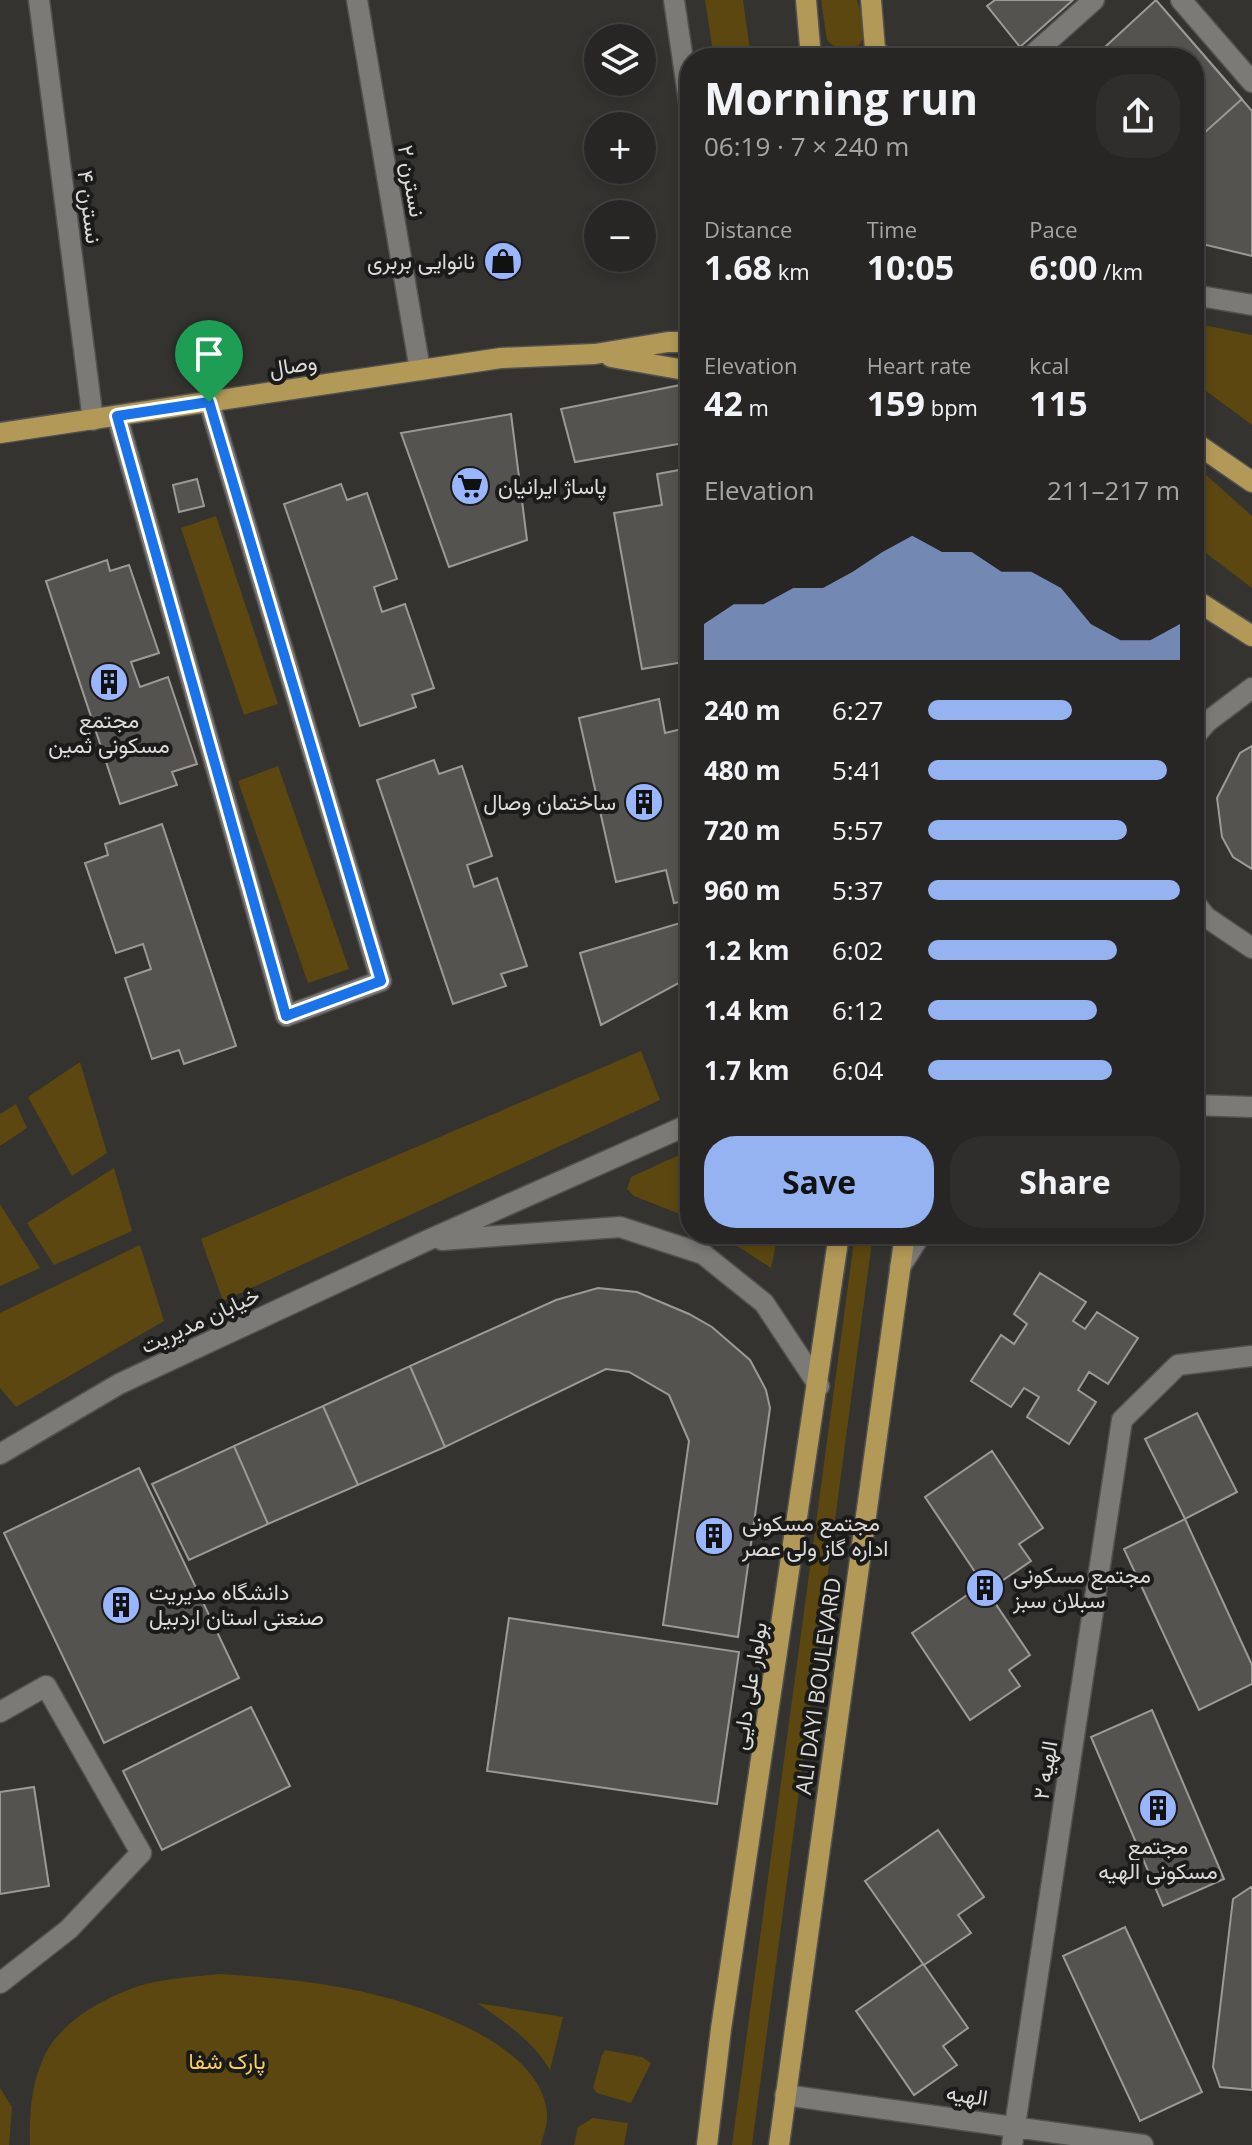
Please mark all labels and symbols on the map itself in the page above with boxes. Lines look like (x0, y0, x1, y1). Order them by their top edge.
street label: نسترن ۲ (392, 142, 434, 219)
street label: نسترن ۴ (72, 168, 110, 245)
shop icon: نانوایی بربری (482, 240, 524, 282)
place label: نانوایی بربری (367, 245, 475, 275)
pin (175, 320, 243, 402)
street label: وصال (267, 345, 319, 383)
supermarket icon: پاساژ ایرانیان (449, 465, 491, 507)
place label: پاساژ ایرانیان (498, 470, 607, 501)
building icon: مجتمع مسکونی ثمین (88, 661, 130, 703)
place label: مجتمع مسکونی ثمین (48, 704, 170, 759)
building icon: ساختمان وصال (623, 781, 665, 823)
place label: ساختمان وصال (483, 786, 616, 816)
street label: خیابان مدیریت (135, 1278, 264, 1360)
place label: مجتمع مسکونی اداره گاز ولی عصر (741, 1507, 888, 1562)
building icon: مجتمع مسکونی اداره گاز ولی عصر (693, 1515, 735, 1557)
place label: مجتمع مسکونی سبلان سبز (1012, 1559, 1151, 1614)
building icon: مجتمع مسکونی سبلان سبز (964, 1567, 1006, 1609)
street label: ALI DAYI BOULEVARD (787, 1575, 847, 1796)
place label: دانشگاه مدیریت صنعتی استان اردبیل (149, 1576, 324, 1631)
building icon: دانشگاه مدیریت صنعتی استان اردبیل (100, 1584, 142, 1626)
street label: بولوار علی دایی (723, 1620, 773, 1752)
street label: الهیه ۲ (1025, 1738, 1063, 1801)
building icon: مجتمع مسکونی الهیه (1137, 1787, 1179, 1829)
place label: مجتمع مسکونی الهیه (1098, 1830, 1218, 1885)
park label: پارک شفا (188, 2045, 266, 2076)
street label: الهیه (944, 2076, 990, 2112)

